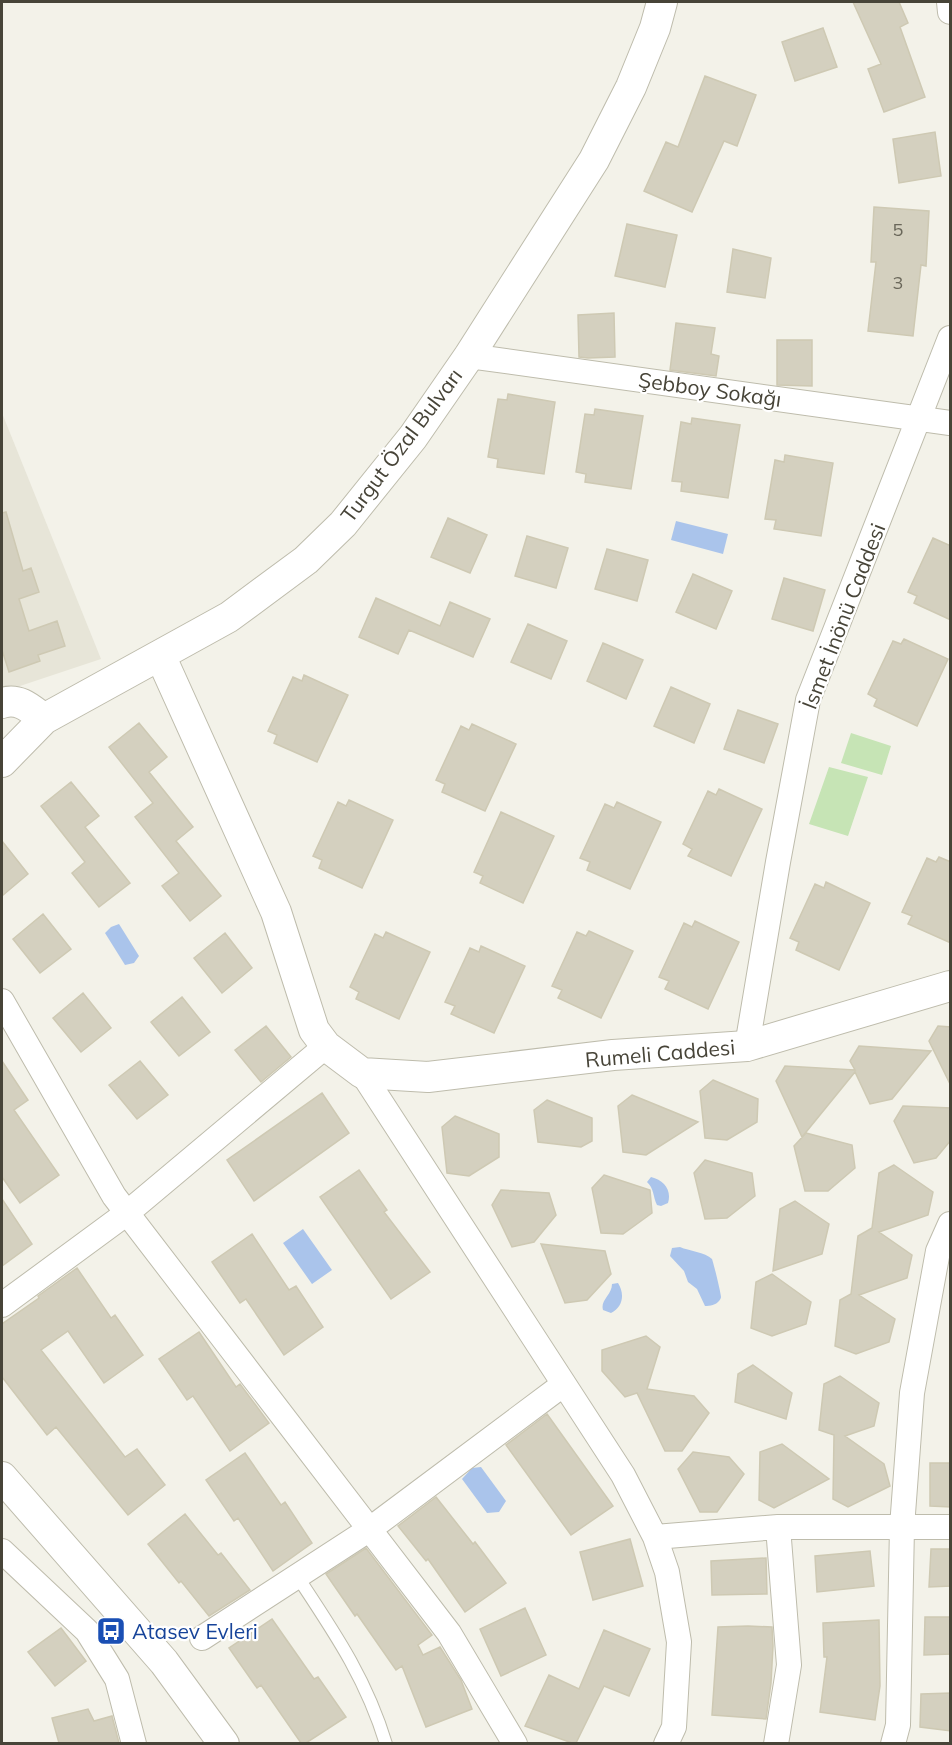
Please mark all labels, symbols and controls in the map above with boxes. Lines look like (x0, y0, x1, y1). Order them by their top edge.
house number: 5 (893, 218, 904, 241)
house number: 3 (893, 271, 903, 294)
street label: Turgut Özal Bulvarı (335, 363, 467, 527)
street label: Şebboy Sokağı (637, 366, 783, 412)
street label: İsmet İnönü Caddesi (796, 519, 890, 713)
street label: Rumeli Caddesi (584, 1033, 736, 1073)
bus stop icon: Atasev Evleri (95, 1615, 127, 1647)
place label: Atasev Evleri (132, 1618, 258, 1644)

